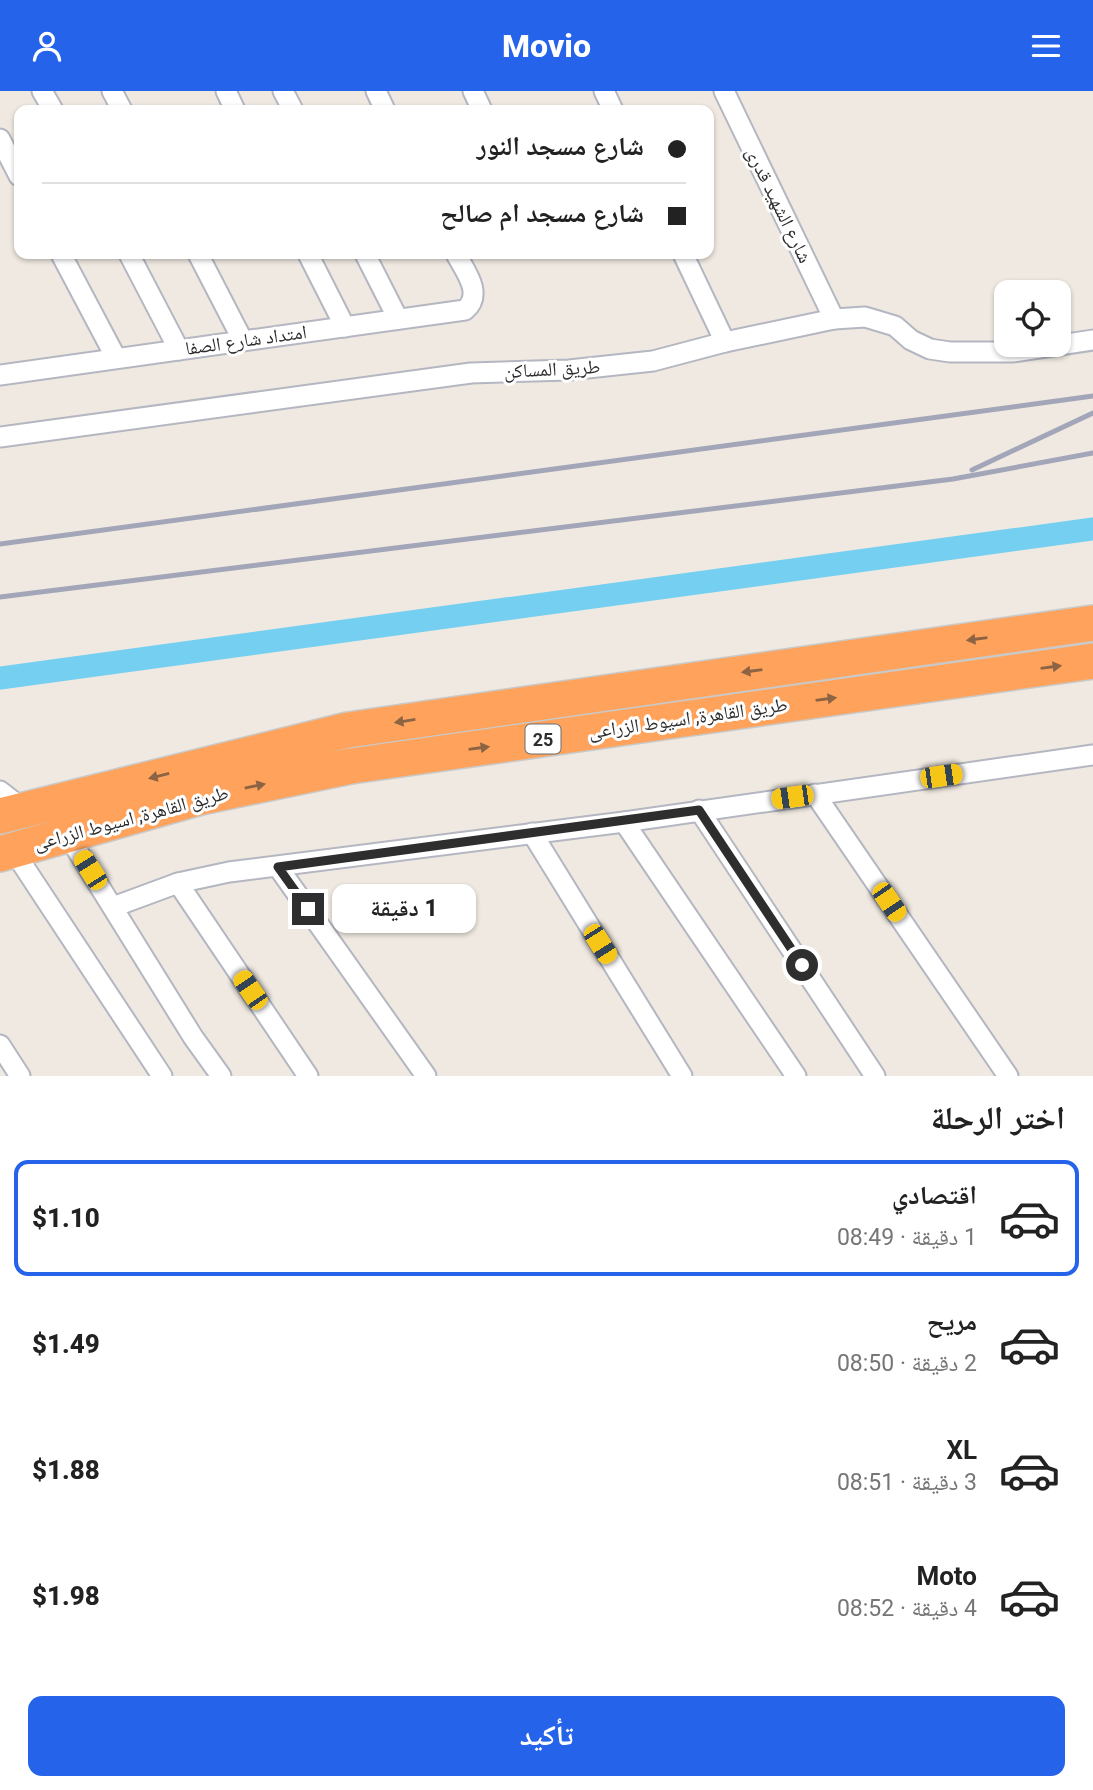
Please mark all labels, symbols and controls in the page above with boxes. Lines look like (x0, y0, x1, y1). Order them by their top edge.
icon: person (28, 27, 66, 65)
text: Movio (502, 27, 591, 65)
icon: menu (1027, 27, 1065, 65)
text: شارع مسجد النور (477, 131, 644, 161)
street label: شارع الشهيد قدرى (741, 143, 817, 267)
text: شارع مسجد ام صالح (440, 198, 644, 228)
map controls (994, 280, 1071, 357)
button: locate (994, 280, 1071, 357)
street label: امتداد شارع الصفا (184, 320, 308, 360)
street label: طريق المساكن (503, 355, 601, 383)
one-way arrow (966, 634, 988, 645)
one-way arrow (1040, 661, 1062, 672)
one-way arrow (740, 666, 762, 677)
street label: طريق القاهرة, اسيوط الزراعى (587, 693, 789, 743)
one-way arrow (815, 693, 837, 704)
one-way arrow (394, 715, 416, 726)
road number: 25 (526, 725, 560, 753)
one-way arrow (468, 742, 490, 753)
car (919, 763, 964, 789)
one-way arrow (148, 771, 170, 782)
one-way arrow (244, 780, 266, 791)
street label: طريق القاهرة, اسيوط الزراعى (31, 781, 231, 855)
car (770, 784, 815, 810)
car (70, 847, 111, 893)
car (869, 879, 910, 925)
callout: 1 دقيقة (332, 885, 476, 933)
route end (292, 893, 324, 925)
text: 1 دقيقة (370, 895, 438, 922)
car (580, 921, 621, 967)
route start (786, 949, 818, 981)
car (230, 967, 271, 1013)
text: اختر الرحلة (931, 1099, 1065, 1137)
text: اقتصادي (892, 1180, 977, 1210)
icon: car (998, 1187, 1061, 1250)
text: $1.10 (32, 1203, 100, 1233)
text: 1 دقيقة · 08:49 (837, 1224, 977, 1251)
text: مريح (927, 1306, 977, 1336)
icon: car (998, 1313, 1061, 1376)
text: $1.49 (32, 1329, 100, 1359)
text: 2 دقيقة · 08:50 (837, 1350, 977, 1377)
text: XL (946, 1435, 977, 1465)
icon: car (998, 1439, 1061, 1502)
text: $1.88 (32, 1455, 100, 1485)
text: 3 دقيقة · 08:51 (837, 1469, 977, 1496)
text: Moto (916, 1561, 977, 1591)
icon: car (998, 1565, 1061, 1628)
text: $1.98 (32, 1581, 100, 1611)
text: 4 دقيقة · 08:52 (837, 1595, 977, 1622)
button: تأكيد (28, 1696, 1065, 1776)

